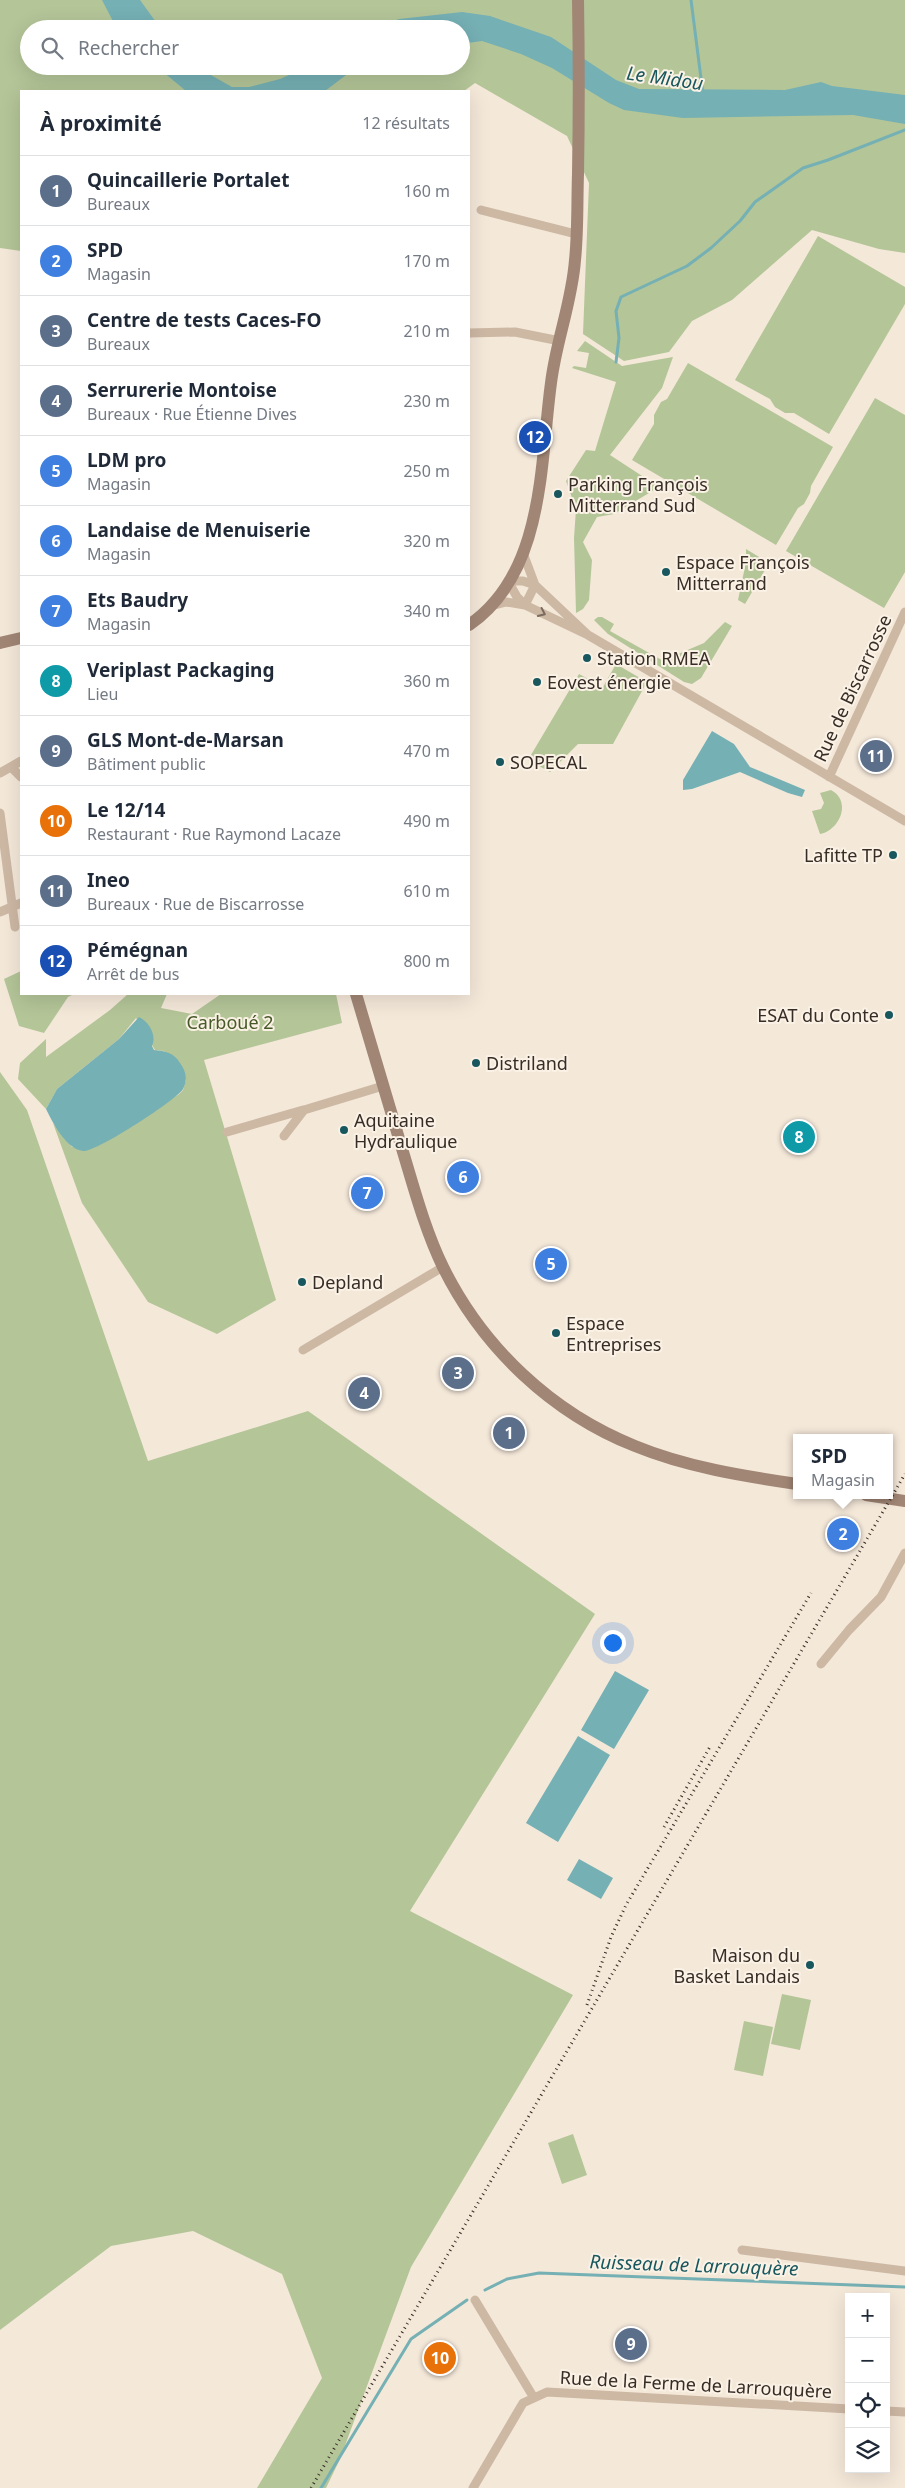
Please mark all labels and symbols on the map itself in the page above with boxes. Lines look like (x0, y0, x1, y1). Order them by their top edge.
water label: Le Midou (625, 60, 705, 96)
pin: 12 (519, 418, 551, 456)
place label: Parking François Mitterrand Sud (568, 472, 708, 517)
marker: Parking François Mitterrand Sud (552, 488, 564, 500)
place label: Espace François Mitterrand (676, 550, 810, 595)
marker: Espace François Mitterrand (660, 566, 672, 578)
one-way arrow (537, 607, 546, 617)
street label: Rue de Biscarrosse (807, 611, 897, 765)
place label: Station RMEA (597, 646, 711, 670)
marker: Station RMEA (581, 652, 593, 664)
place label: Eovest énergie (547, 670, 671, 694)
marker: Eovest énergie (531, 676, 543, 688)
pin: 11 (860, 737, 892, 775)
place label: SOPECAL (510, 750, 587, 774)
marker: SOPECAL (494, 756, 506, 768)
place label: Lafitte TP (804, 843, 883, 867)
marker: Lafitte TP (887, 849, 899, 861)
place label: ESAT du Conte (757, 1003, 879, 1027)
marker: ESAT du Conte (883, 1009, 895, 1021)
park label: Carboué 2 (186, 1010, 274, 1034)
place label: Distriland (486, 1051, 568, 1075)
marker: Distriland (470, 1057, 482, 1069)
place label: Aquitaine Hydraulique (354, 1108, 458, 1153)
pin: 8 (783, 1118, 815, 1156)
marker: Aquitaine Hydraulique (338, 1124, 350, 1136)
pin: 6 (447, 1158, 479, 1196)
pin: 7 (351, 1174, 383, 1212)
pin: 5 (535, 1245, 567, 1283)
place label: Depland (312, 1270, 383, 1294)
marker: Depland (296, 1276, 308, 1288)
place label: Espace Entreprises (566, 1311, 661, 1356)
marker: Espace Entreprises (550, 1327, 562, 1339)
pin: 3 (442, 1354, 474, 1392)
pin: 4 (348, 1374, 380, 1412)
pin: 1 (493, 1414, 525, 1452)
pin: 2 (827, 1515, 859, 1553)
your location (600, 1630, 626, 1656)
place label: Maison du Basket Landais (674, 1943, 800, 1988)
marker: Maison du Basket Landais (804, 1959, 816, 1971)
water label: Ruisseau de Larrouquère (589, 2248, 799, 2282)
pin: 9 (615, 2325, 647, 2363)
pin: 10 (424, 2339, 456, 2377)
street label: Rue de la Ferme de Larrouquère (559, 2365, 833, 2403)

